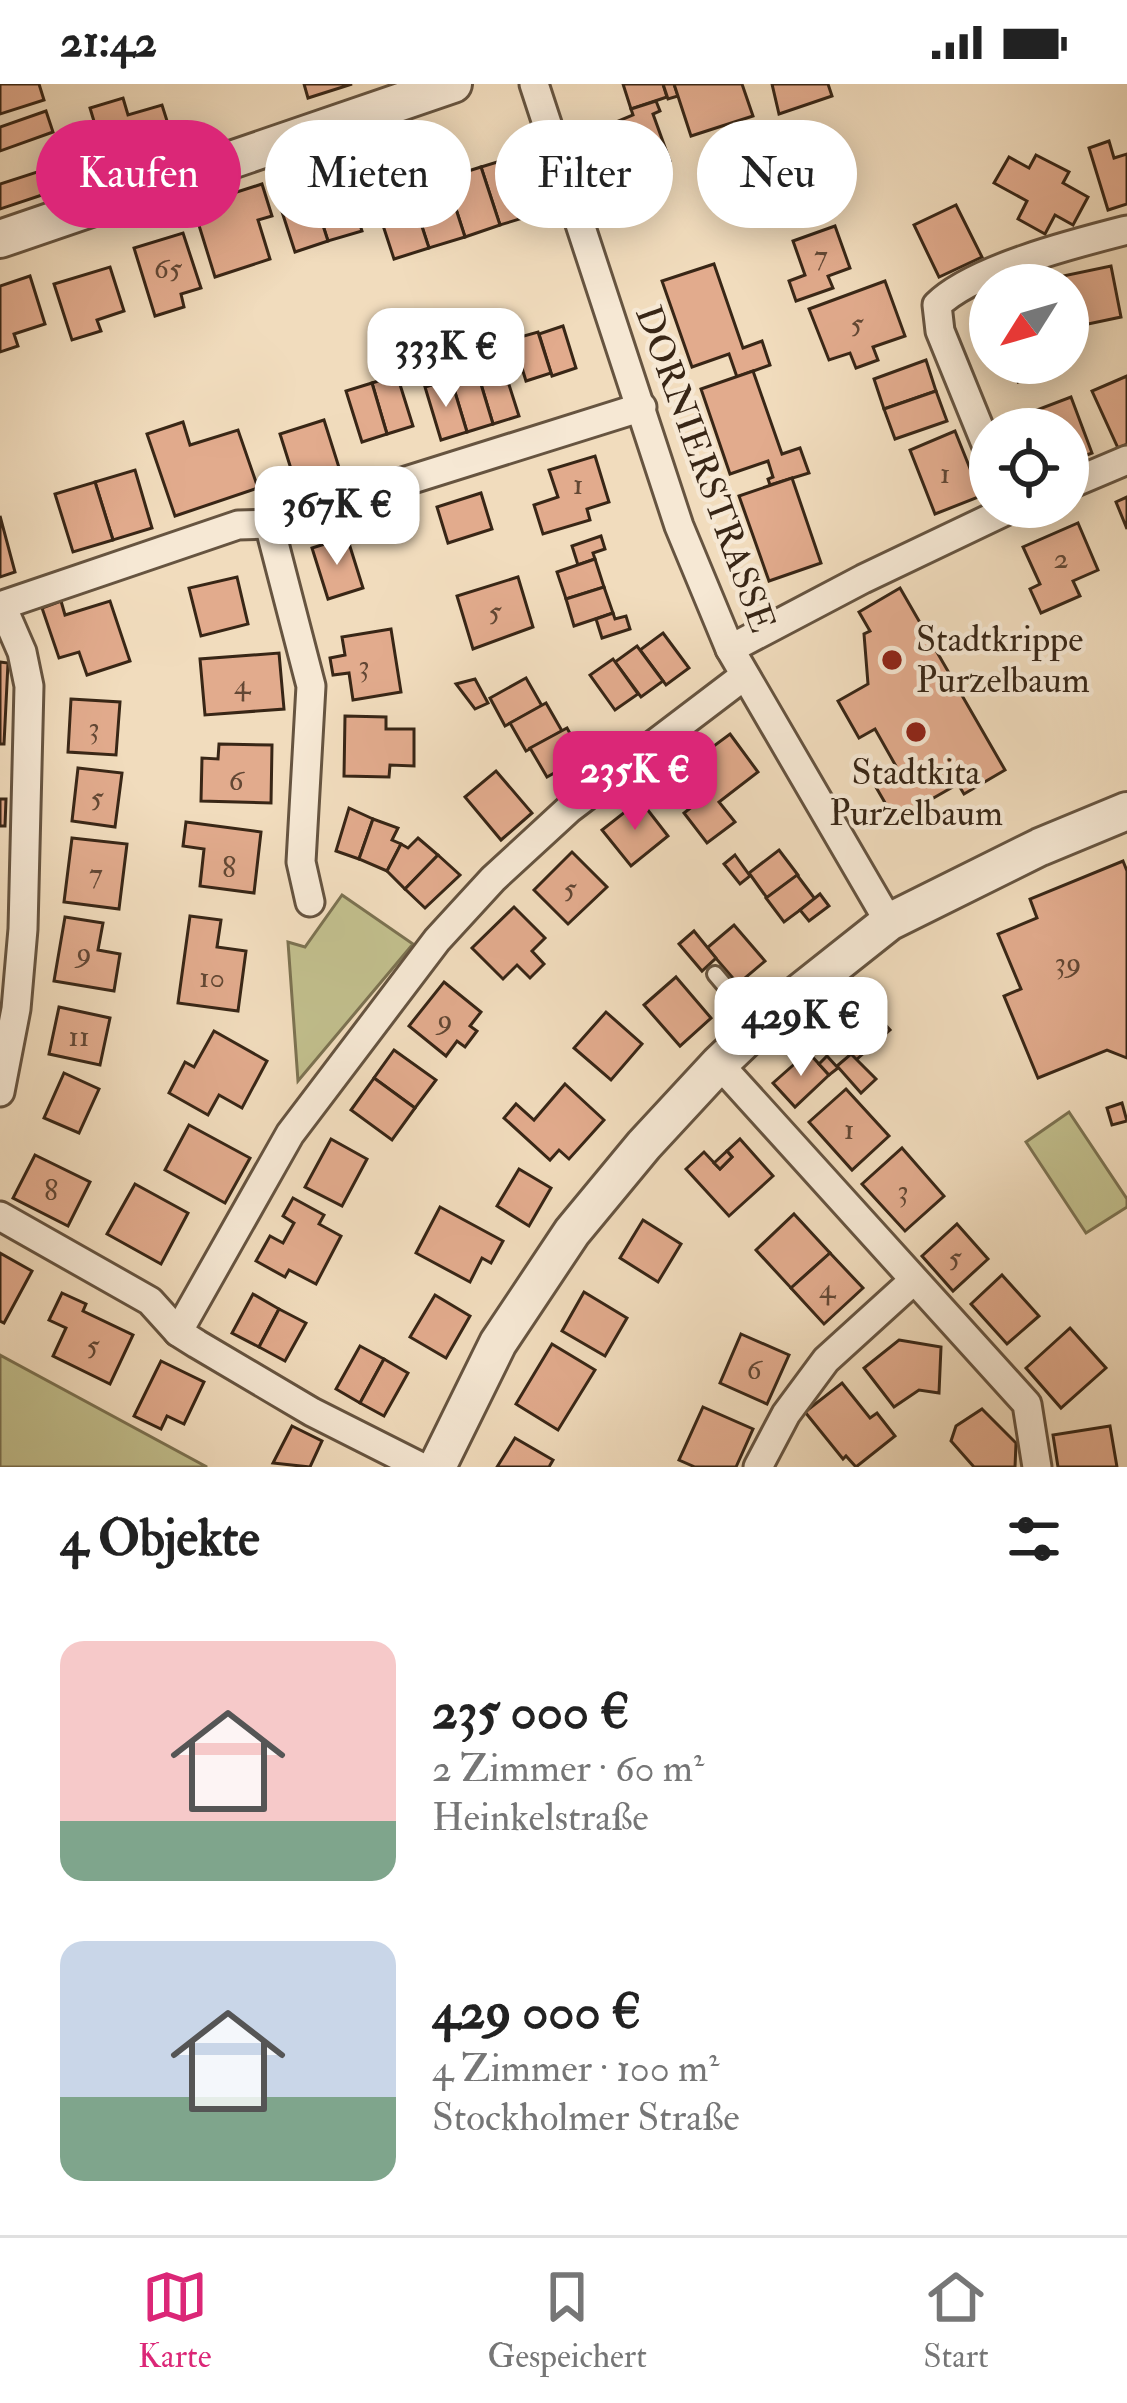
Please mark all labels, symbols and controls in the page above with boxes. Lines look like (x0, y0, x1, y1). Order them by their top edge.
text: 21:42 (60, 14, 157, 70)
chip: Kaufen (36, 120, 241, 228)
chip: Mieten (265, 120, 471, 228)
chip: Filter (495, 120, 673, 228)
chip: Neu (697, 120, 857, 228)
house number: 7 (814, 237, 828, 274)
house number: 65 (154, 250, 183, 287)
north arrow (969, 264, 1089, 384)
map controls (969, 264, 1089, 528)
street label: DORNIERSTRASSE (625, 300, 785, 638)
house number: 5 (850, 305, 864, 342)
pin: 333K € (348, 308, 544, 410)
text: 333K € (394, 322, 498, 371)
button: locate (969, 408, 1089, 528)
house number: 1 (940, 455, 950, 492)
pin: 367K € (239, 466, 435, 568)
house number: 1 (573, 466, 583, 503)
text: 367K € (282, 480, 392, 529)
house number: 2 (1053, 540, 1069, 577)
house number: 5 (488, 593, 502, 630)
place label: Stadtkrippe Purzelbaum (916, 617, 1090, 703)
house number: 3 (358, 647, 370, 684)
marker: Stadtkrippe Purzelbaum (879, 647, 905, 673)
house number: 4 (234, 666, 252, 703)
house number: 3 (88, 709, 100, 746)
marker: Stadtkita Purzelbaum (903, 719, 929, 745)
pin: 235K € (537, 731, 733, 833)
text: 235K € (580, 745, 690, 794)
place label: Stadtkita Purzelbaum (829, 750, 1003, 836)
house number: 6 (228, 762, 245, 799)
house number: 5 (90, 779, 104, 816)
house number: 8 (222, 849, 236, 886)
house number: 7 (89, 855, 103, 892)
house number: 5 (563, 870, 577, 907)
house number: 9 (74, 934, 92, 971)
house number: 39 (1055, 944, 1081, 981)
house number: 10 (199, 959, 225, 996)
pin: 429K € (703, 977, 899, 1079)
text: 429K € (741, 991, 861, 1040)
house number: 9 (435, 1001, 453, 1038)
house number: 11 (68, 1018, 90, 1055)
house number: 1 (844, 1111, 854, 1148)
house number: 8 (44, 1172, 58, 1209)
house number: 3 (897, 1172, 909, 1209)
house number: 5 (948, 1239, 962, 1276)
house number: 4 (819, 1270, 837, 1307)
house number: 5 (86, 1327, 100, 1364)
house number: 6 (746, 1351, 763, 1388)
icon: filters (1001, 1506, 1067, 1572)
text: 4 Objekte (60, 1507, 260, 1571)
text: 235 000 € (432, 1680, 630, 1744)
icon: home (156, 1689, 300, 1833)
text: 2 Zimmer · 60 m² (432, 1744, 704, 1793)
text: Heinkelstraße (432, 1793, 649, 1842)
text: 429 000 € (432, 1980, 641, 2044)
icon: home (156, 1989, 300, 2133)
text: 4 Zimmer · 100 m² (432, 2044, 719, 2093)
text: Stockholmer Straße (432, 2093, 740, 2142)
tab: Karte (138, 2264, 211, 2377)
tab: Gespeichert (488, 2264, 647, 2377)
tab: Start (923, 2264, 989, 2377)

